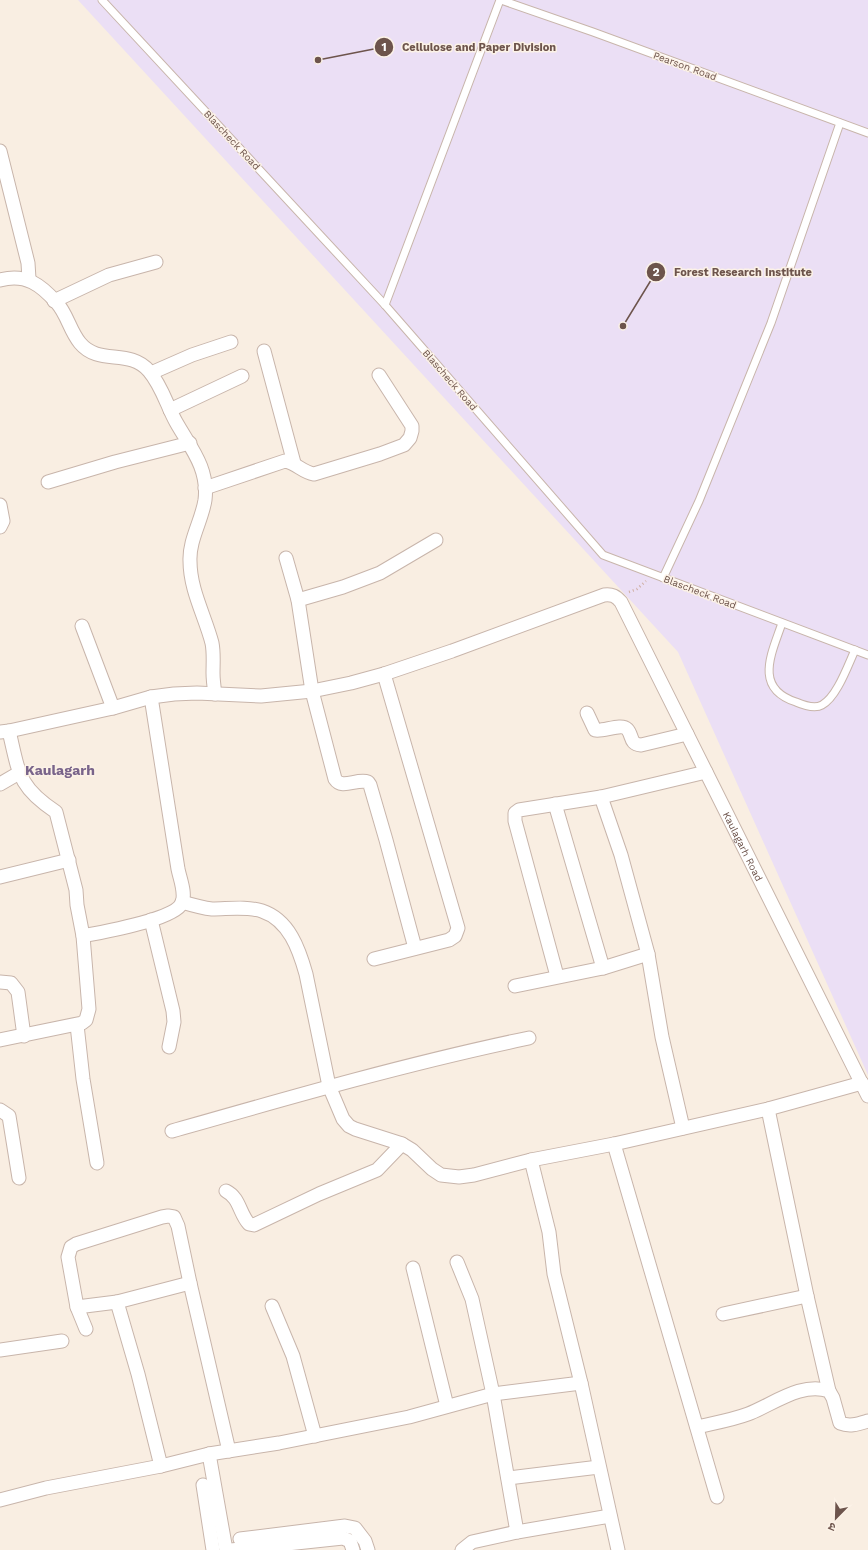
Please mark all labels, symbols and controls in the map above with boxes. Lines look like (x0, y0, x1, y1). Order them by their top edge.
callout: Cellulose and Paper Division (374, 35, 564, 58)
text: 1 (381, 40, 387, 54)
text: Cellulose and Paper Division (402, 41, 556, 54)
street label: Pearson Road (652, 49, 718, 83)
street label: Blascheck Road (202, 108, 262, 172)
callout: Forest Research Institute (646, 260, 820, 283)
text: 2 (652, 265, 660, 279)
text: Forest Research Institute (674, 266, 812, 279)
street label: Blascheck Road (421, 347, 479, 413)
street label: Blascheck Road (662, 573, 738, 611)
district label: Kaulagarh (25, 762, 95, 778)
street label: Kaulagarh Road (721, 810, 765, 883)
north arrow (816, 1498, 856, 1538)
text: उ (826, 1519, 838, 1534)

